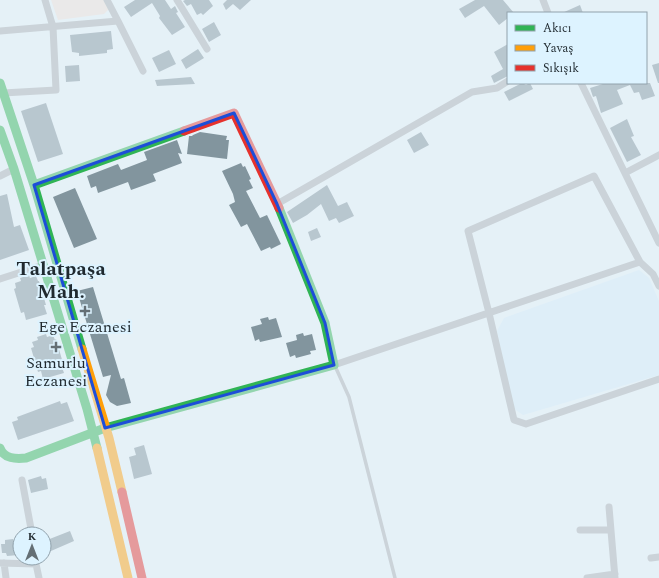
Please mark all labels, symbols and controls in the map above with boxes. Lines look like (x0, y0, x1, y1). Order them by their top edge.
legend (507, 12, 647, 84)
text: Akıcı (543, 19, 572, 38)
text: Yavaş (543, 39, 573, 58)
text: Sıkışık (543, 59, 579, 78)
district label: Talatpaşa Mah. (16, 254, 106, 307)
marker: Ege Eczanesi (80, 306, 90, 316)
place label: Ege Eczanesi (38, 315, 132, 339)
marker: Samurlu Eczanesi (51, 342, 61, 352)
place label: Samurlu Eczanesi (25, 351, 87, 393)
north arrow (12, 526, 52, 566)
text: K (28, 528, 37, 545)

